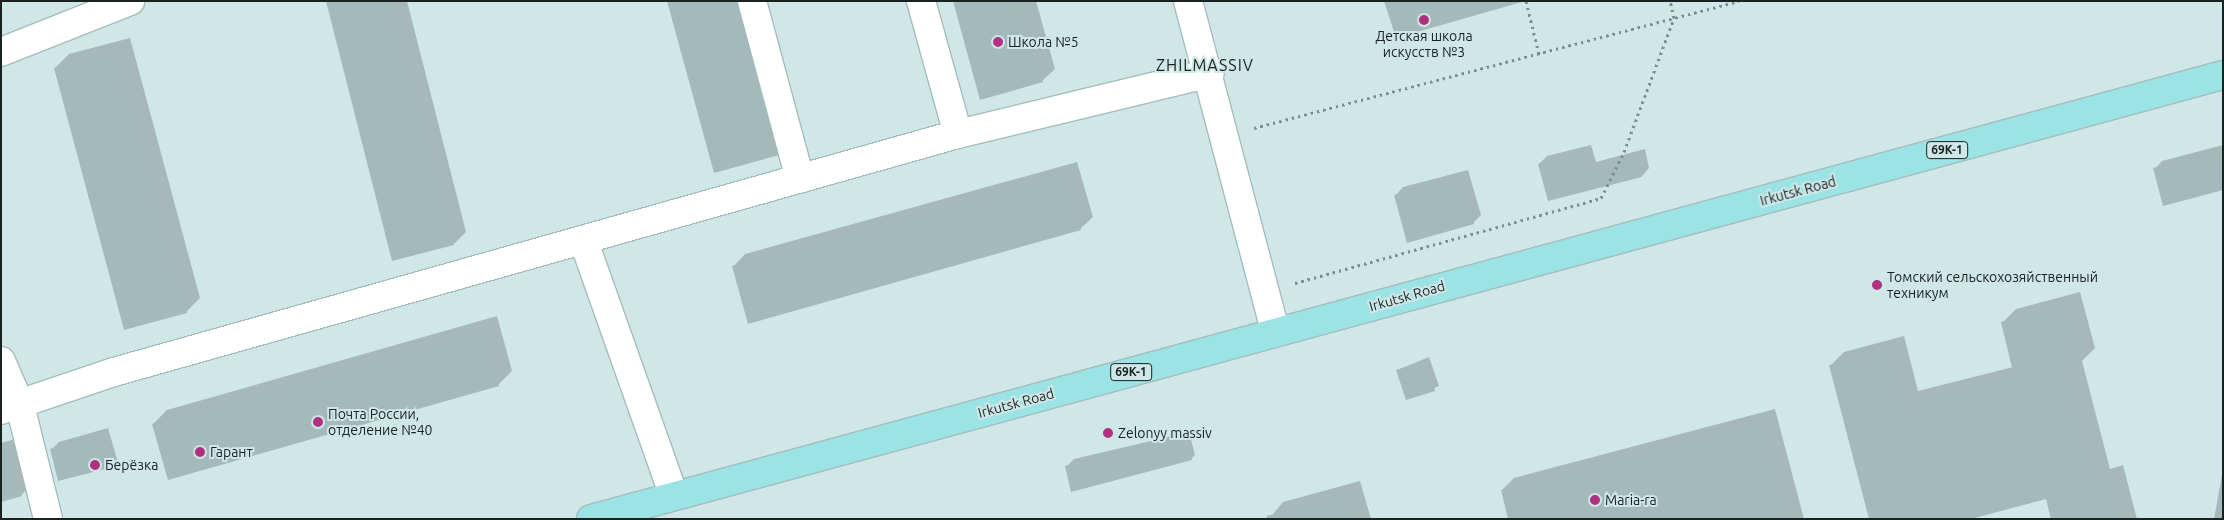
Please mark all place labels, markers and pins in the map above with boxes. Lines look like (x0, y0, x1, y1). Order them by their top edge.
marker: Детская школа искусств №3 (1418, 14, 1430, 26)
place label: Детская школа искусств №3 (1375, 28, 1473, 60)
place label: Школа №5 (1008, 34, 1079, 50)
marker: Школа №5 (992, 36, 1004, 48)
place label: Томский сельскохозяйственный техникум (1887, 269, 2098, 302)
marker: Томский сельскохозяйственный техникум (1871, 279, 1883, 291)
place label: Почта России, отделение №40 (328, 406, 432, 438)
marker: Почта России, отделение №40 (312, 416, 324, 428)
place label: Zelonyy massiv (1118, 425, 1212, 441)
marker: Zelonyy massiv (1102, 427, 1114, 439)
place label: Гарант (210, 444, 253, 460)
marker: Гарант (194, 446, 206, 458)
place label: Берёзка (105, 457, 158, 473)
marker: Берёзка (89, 459, 101, 471)
place label: Maria-ra (1605, 492, 1657, 508)
marker: Maria-ra (1589, 494, 1601, 506)

